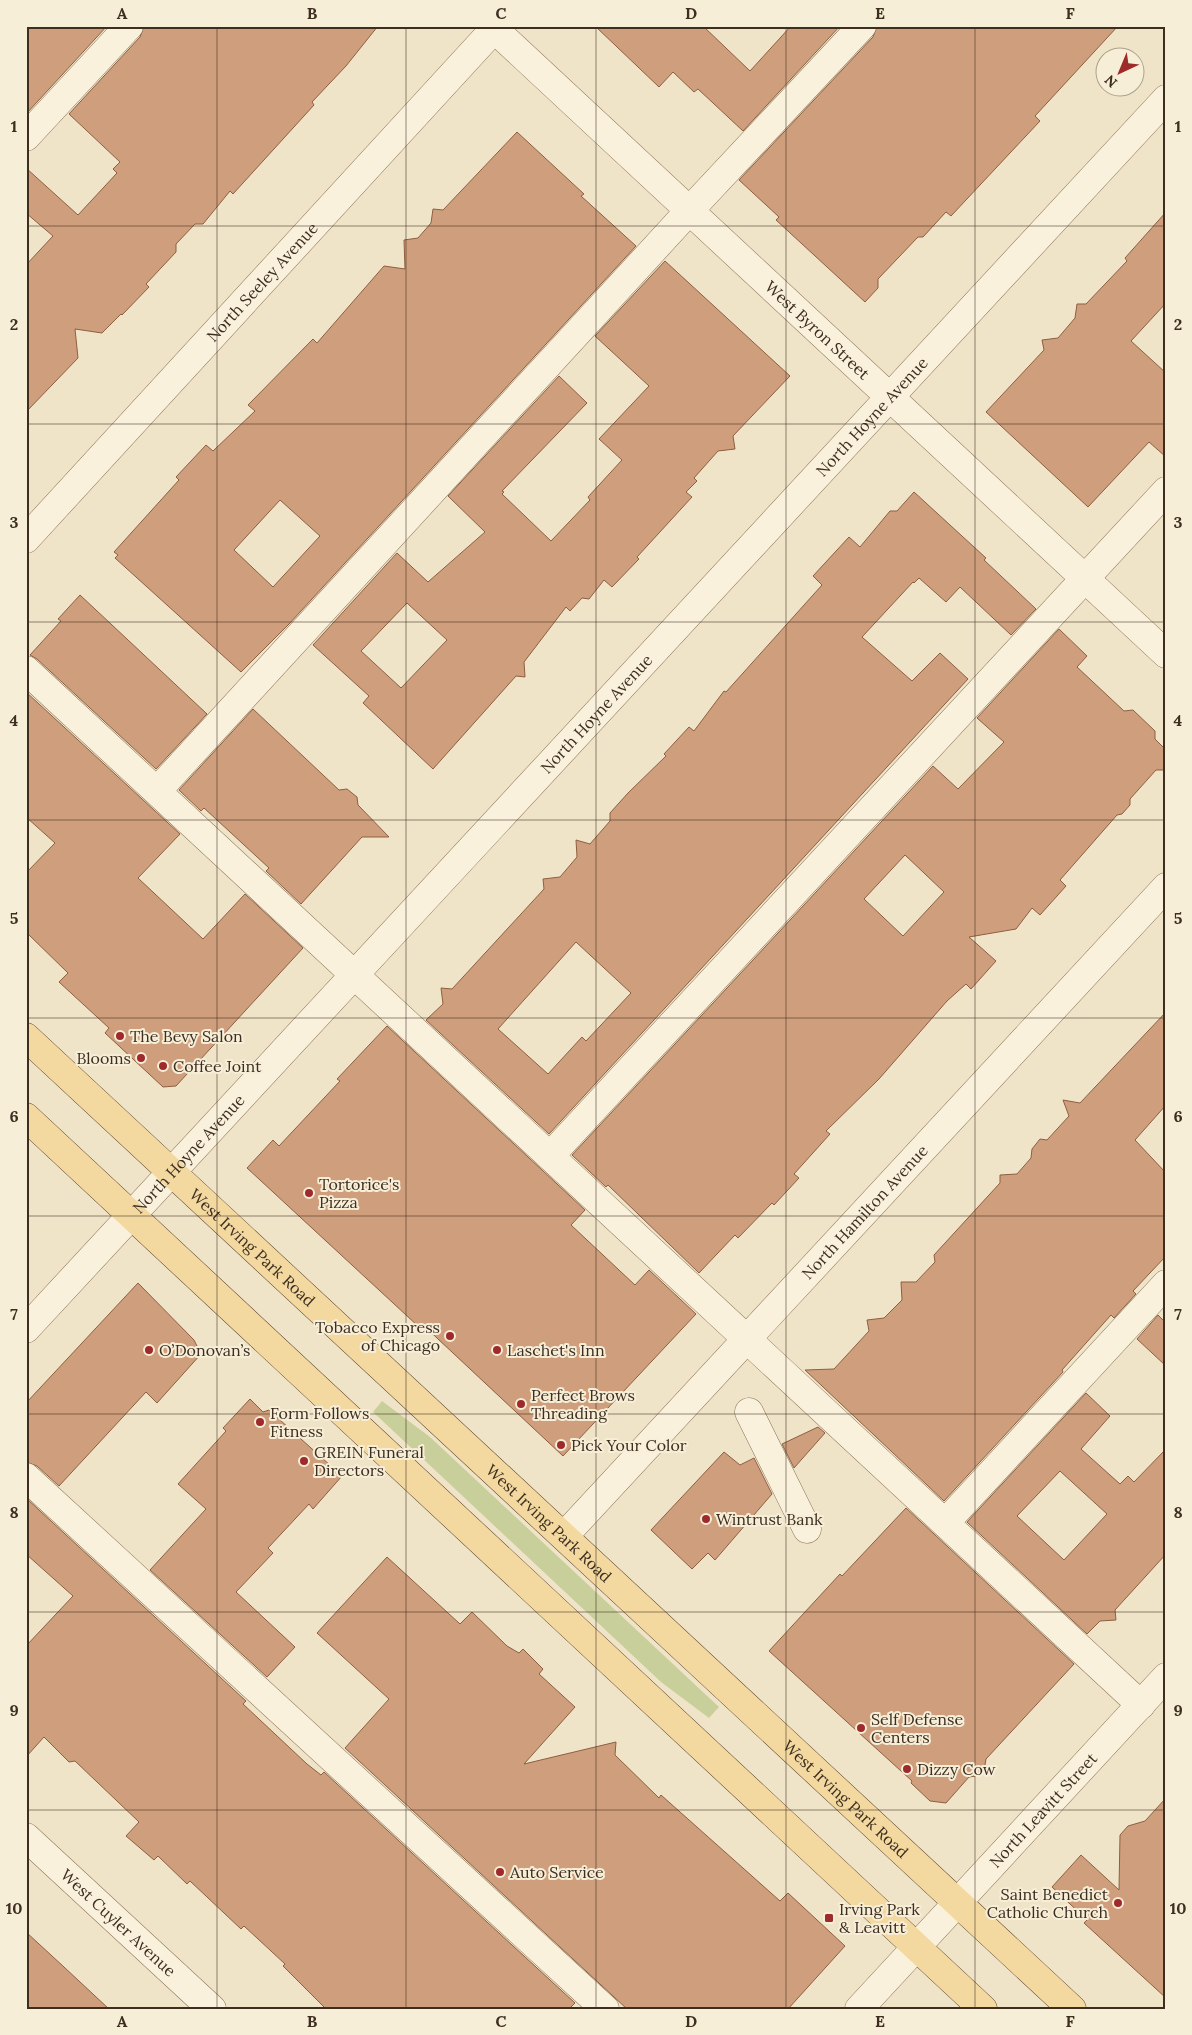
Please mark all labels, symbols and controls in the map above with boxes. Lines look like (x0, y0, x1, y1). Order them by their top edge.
text: A (117, 3, 128, 23)
text: B (307, 3, 318, 23)
text: C (495, 3, 507, 23)
text: D (685, 3, 697, 23)
text: E (875, 3, 885, 23)
text: F (1065, 3, 1075, 23)
north arrow (1094, 48, 1144, 98)
text: N (1101, 71, 1121, 92)
text: 1 (11, 116, 17, 136)
text: 1 (1175, 116, 1181, 136)
street label: North Seeley Avenue (202, 218, 322, 346)
street label: West Byron Street (761, 276, 875, 384)
text: 2 (10, 314, 18, 334)
text: 2 (1174, 314, 1182, 334)
street label: North Hoyne Avenue (812, 353, 932, 480)
text: 3 (10, 512, 19, 532)
text: 3 (1174, 512, 1183, 532)
street label: North Hoyne Avenue (536, 650, 657, 777)
text: 4 (10, 710, 19, 730)
text: 4 (1174, 710, 1183, 730)
text: 5 (10, 908, 19, 928)
text: 5 (1174, 908, 1183, 928)
place label: The Bevy Salon (130, 1026, 243, 1046)
marker: The Bevy Salon (114, 1030, 126, 1042)
place label: Blooms (76, 1048, 131, 1068)
marker: Blooms (135, 1052, 147, 1064)
place label: Coffee Joint (173, 1056, 262, 1076)
marker: Coffee Joint (157, 1060, 169, 1072)
street label: North Hoyne Avenue (128, 1090, 249, 1217)
text: 6 (9, 1106, 19, 1126)
text: 6 (1173, 1106, 1183, 1126)
street label: North Hamilton Avenue (797, 1140, 932, 1283)
place label: Tortorice's Pizza (319, 1174, 400, 1212)
street label: West Irving Park Road (185, 1184, 320, 1311)
marker: Tortorice's Pizza (303, 1187, 315, 1199)
text: 7 (10, 1304, 18, 1324)
text: 7 (1174, 1304, 1182, 1324)
place label: Tobacco Express of Chicago (315, 1317, 440, 1355)
marker: Tobacco Express of Chicago (444, 1330, 456, 1342)
place label: O’Donovan’s (159, 1340, 250, 1360)
place label: Laschet's Inn (507, 1340, 605, 1360)
marker: O’Donovan’s (143, 1344, 155, 1356)
marker: Laschet's Inn (491, 1344, 503, 1356)
place label: Perfect Brows Threading (531, 1385, 635, 1423)
marker: Perfect Brows Threading (515, 1398, 527, 1410)
place label: Form Follows Fitness (270, 1403, 369, 1441)
marker: Form Follows Fitness (254, 1416, 266, 1428)
place label: Pick Your Color (571, 1435, 687, 1455)
marker: Pick Your Color (555, 1439, 567, 1451)
place label: GREIN Funeral Directors (314, 1442, 424, 1480)
marker: GREIN Funeral Directors (298, 1455, 310, 1467)
street label: West Irving Park Road (482, 1460, 616, 1587)
text: 8 (9, 1502, 19, 1522)
text: 8 (1173, 1502, 1183, 1522)
place label: Wintrust Bank (716, 1509, 823, 1529)
marker: Wintrust Bank (700, 1513, 712, 1525)
text: 9 (9, 1700, 19, 1720)
text: 9 (1173, 1700, 1183, 1720)
place label: Self Defense Centers (871, 1709, 963, 1747)
marker: Self Defense Centers (855, 1722, 867, 1734)
street label: West Irving Park Road (779, 1736, 913, 1862)
street label: North Leavitt Street (985, 1748, 1102, 1872)
place label: Dizzy Cow (917, 1759, 996, 1779)
marker: Dizzy Cow (901, 1763, 913, 1775)
place label: Auto Service (509, 1862, 604, 1882)
street label: West Cuyler Avenue (57, 1864, 180, 1981)
marker: Auto Service (494, 1866, 506, 1878)
place label: Saint Benedict Catholic Church (987, 1884, 1109, 1922)
marker: Saint Benedict Catholic Church (1112, 1897, 1124, 1909)
text: 10 (6, 1898, 22, 1918)
text: 10 (1170, 1898, 1186, 1918)
place label: Irving Park & Leavitt (839, 1899, 920, 1937)
marker: Irving Park & Leavitt (823, 1912, 835, 1924)
text: A (117, 2011, 128, 2031)
text: B (307, 2011, 318, 2031)
text: C (495, 2011, 507, 2031)
text: D (685, 2011, 697, 2031)
text: E (875, 2011, 885, 2031)
text: F (1065, 2011, 1075, 2031)

